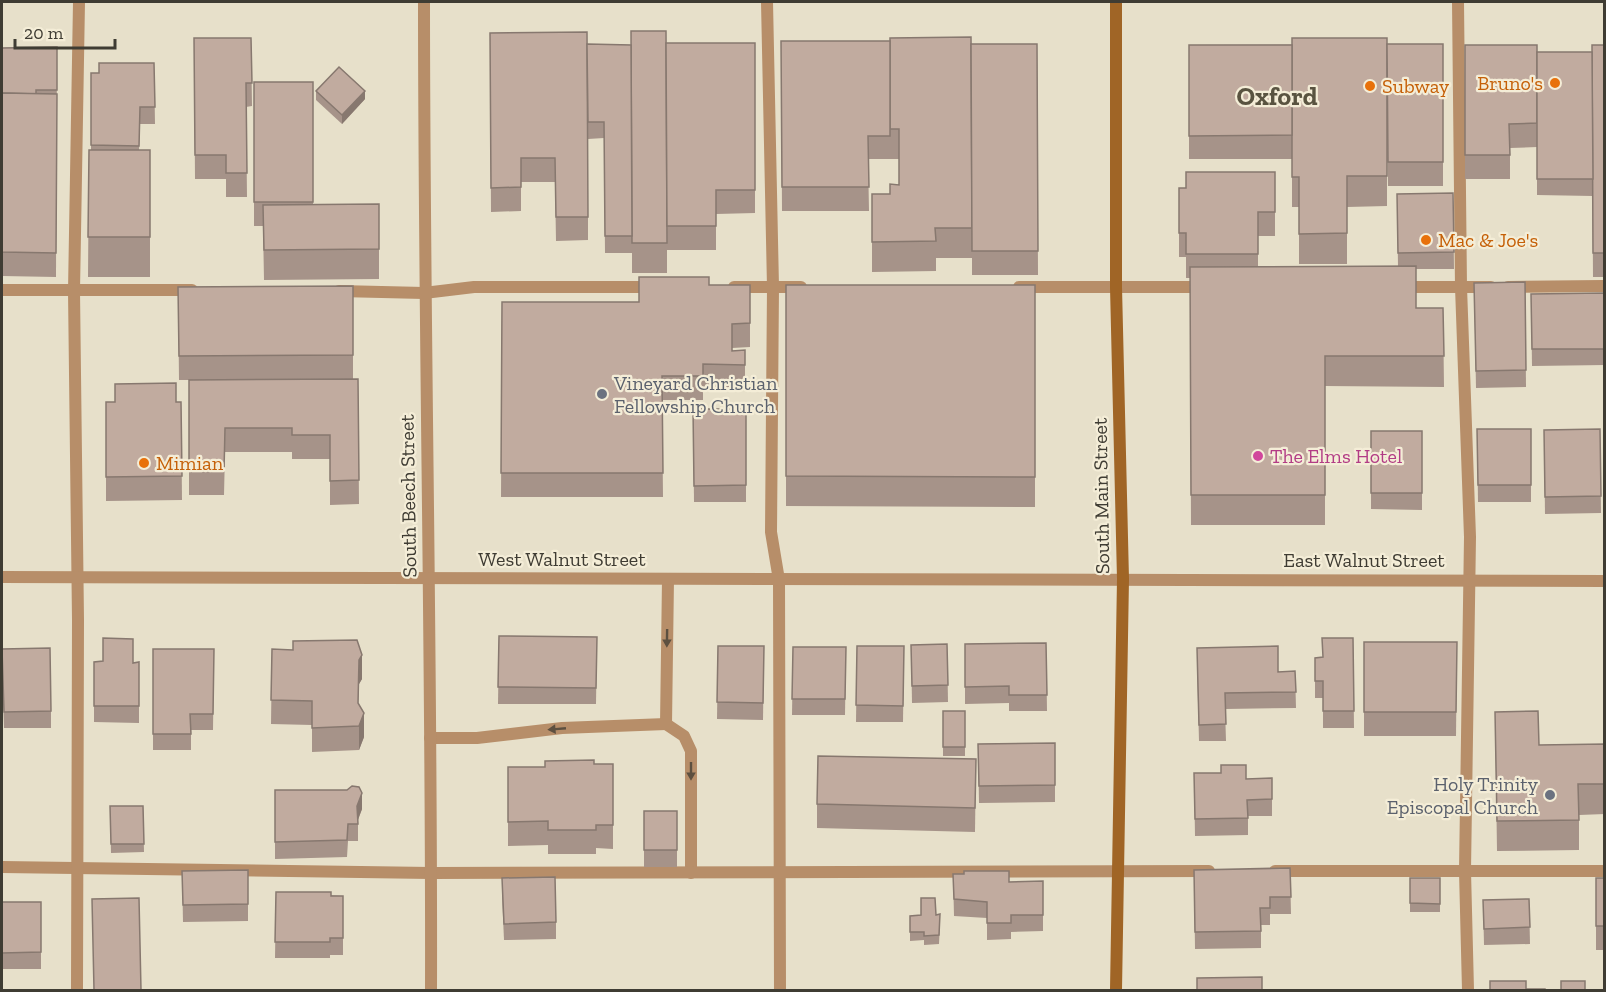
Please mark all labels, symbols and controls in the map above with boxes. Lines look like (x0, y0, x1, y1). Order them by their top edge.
scale bar (15, 12, 116, 50)
text: 20 m (24, 22, 64, 44)
place label: Bruno's (1477, 71, 1543, 95)
place label: Subway (1382, 74, 1450, 98)
marker: Bruno's (1548, 76, 1562, 90)
marker: Subway (1363, 79, 1377, 93)
district label: Oxford (1237, 80, 1318, 112)
place label: Mac & Joe's (1438, 228, 1538, 252)
marker: Mac & Joe's (1419, 233, 1433, 247)
place label: Vineyard Christian Fellowship Church (613, 371, 778, 418)
marker: Vineyard Christian Fellowship Church (595, 387, 609, 401)
street label: South Beech Street (395, 413, 421, 578)
street label: South Main Street (1088, 417, 1114, 574)
place label: The Elms Hotel (1270, 444, 1402, 468)
marker: The Elms Hotel (1251, 449, 1265, 463)
place label: Mimian (156, 451, 224, 475)
marker: Mimian (137, 456, 151, 470)
street label: West Walnut Street (478, 547, 646, 571)
street label: East Walnut Street (1283, 548, 1445, 572)
one-way arrow (662, 628, 672, 647)
one-way arrow (548, 724, 567, 734)
one-way arrow (686, 762, 696, 781)
place label: Holy Trinity Episcopal Church (1387, 772, 1539, 819)
marker: Holy Trinity Episcopal Church (1543, 788, 1557, 802)

